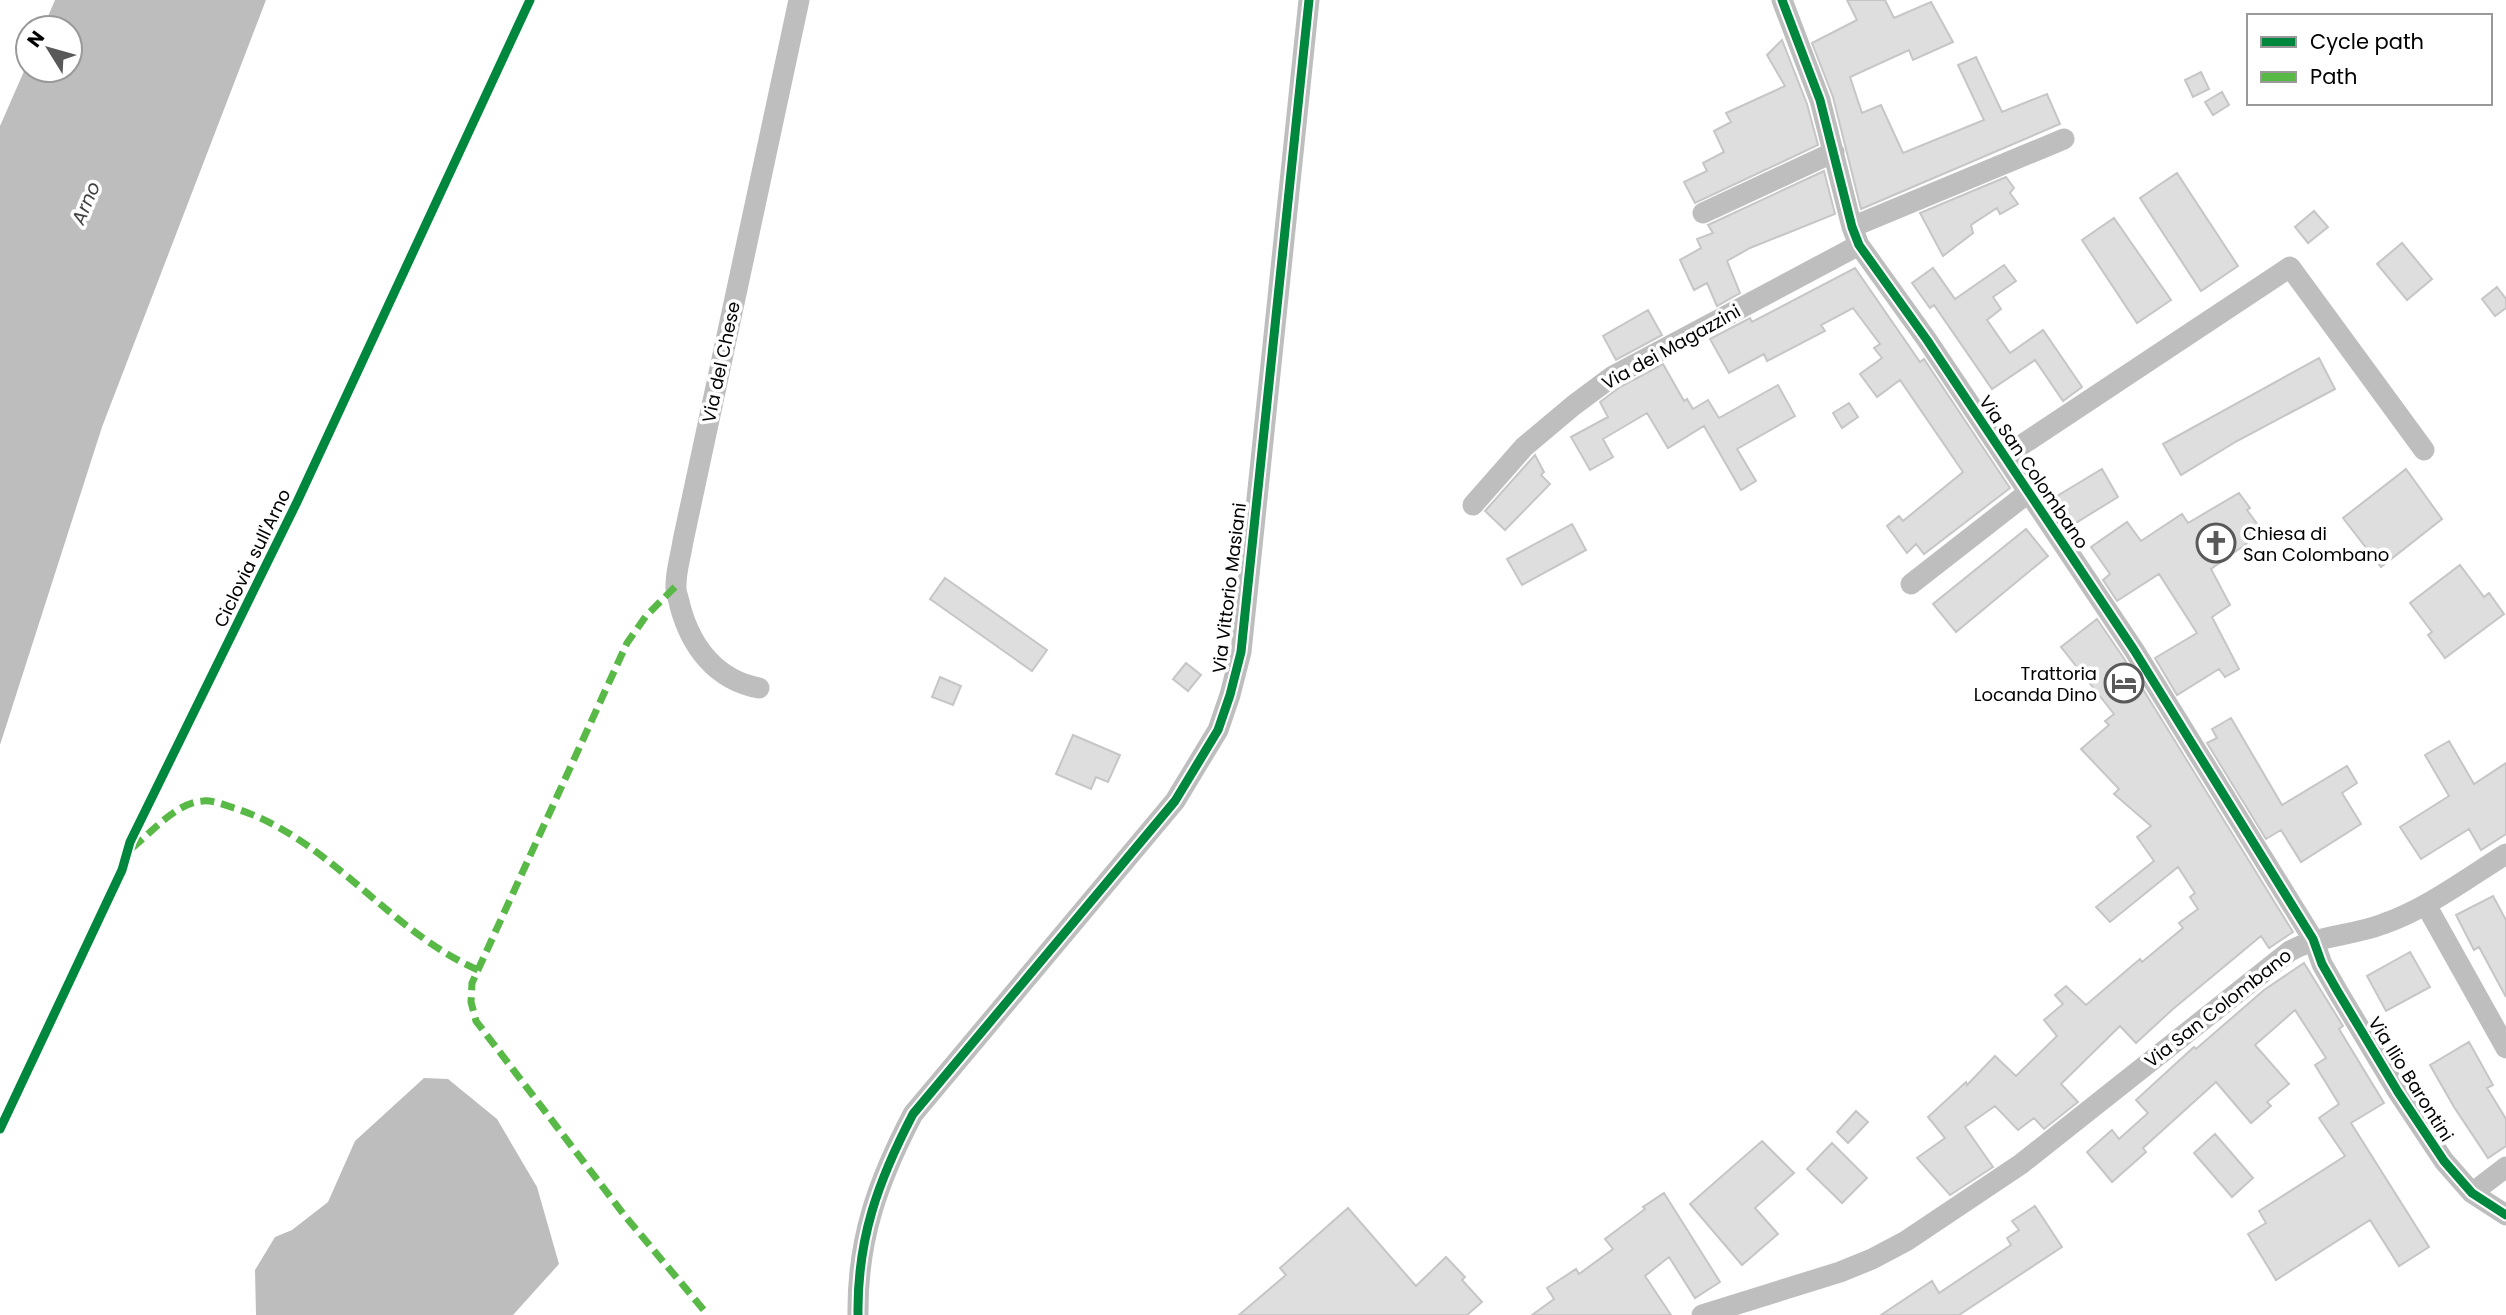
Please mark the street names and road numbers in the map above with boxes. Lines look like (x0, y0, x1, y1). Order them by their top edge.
street label: Via del Chese (696, 299, 746, 425)
street label: Via dei Magazzini (1597, 299, 1745, 395)
street label: Via San Colombano (1973, 390, 2095, 554)
street label: Ciclovia sull'Arno (208, 485, 296, 631)
street label: Via Vittorio Masiani (1206, 501, 1252, 675)
street label: Via San Colombano (2139, 943, 2297, 1073)
street label: Via Ilio Barontini (2362, 1012, 2460, 1146)

